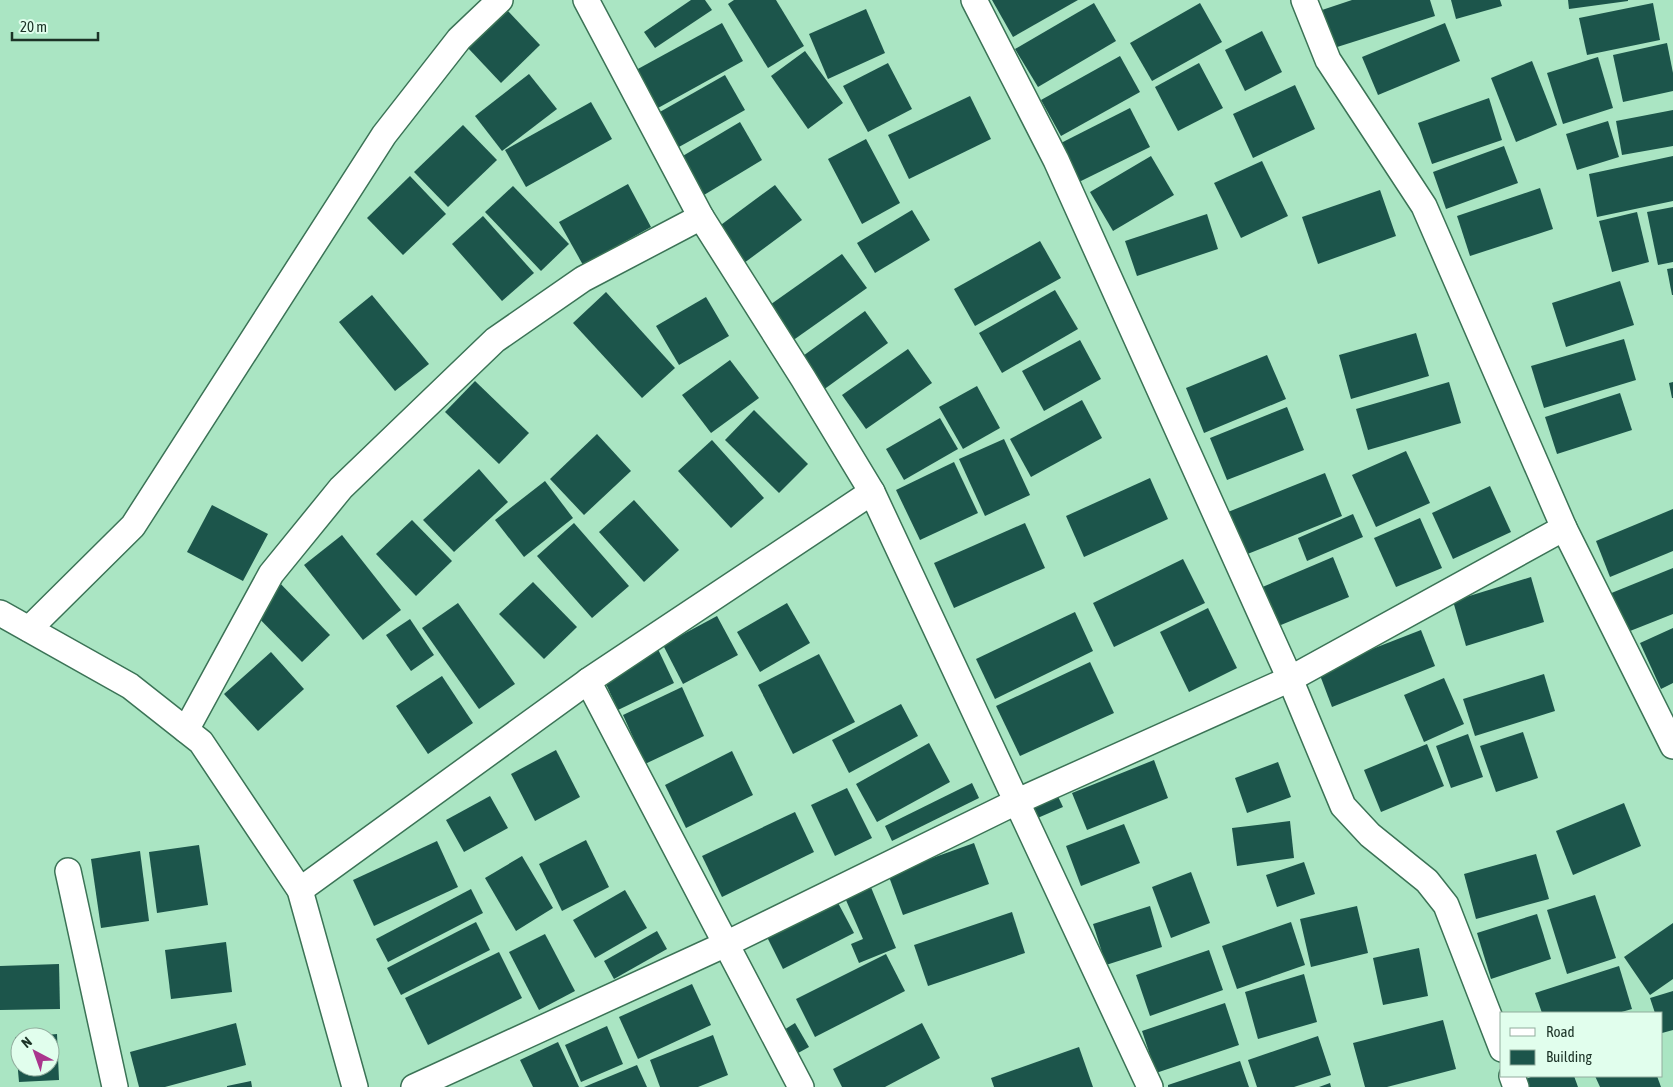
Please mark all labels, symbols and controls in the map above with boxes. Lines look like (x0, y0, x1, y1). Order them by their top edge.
scale bar (12, 10, 99, 42)
text: 20 m (20, 18, 47, 35)
legend (1500, 1012, 1663, 1077)
text: Road (1546, 1023, 1575, 1040)
north arrow (10, 1027, 60, 1077)
text: N (18, 1033, 35, 1051)
text: Building (1546, 1048, 1592, 1065)

